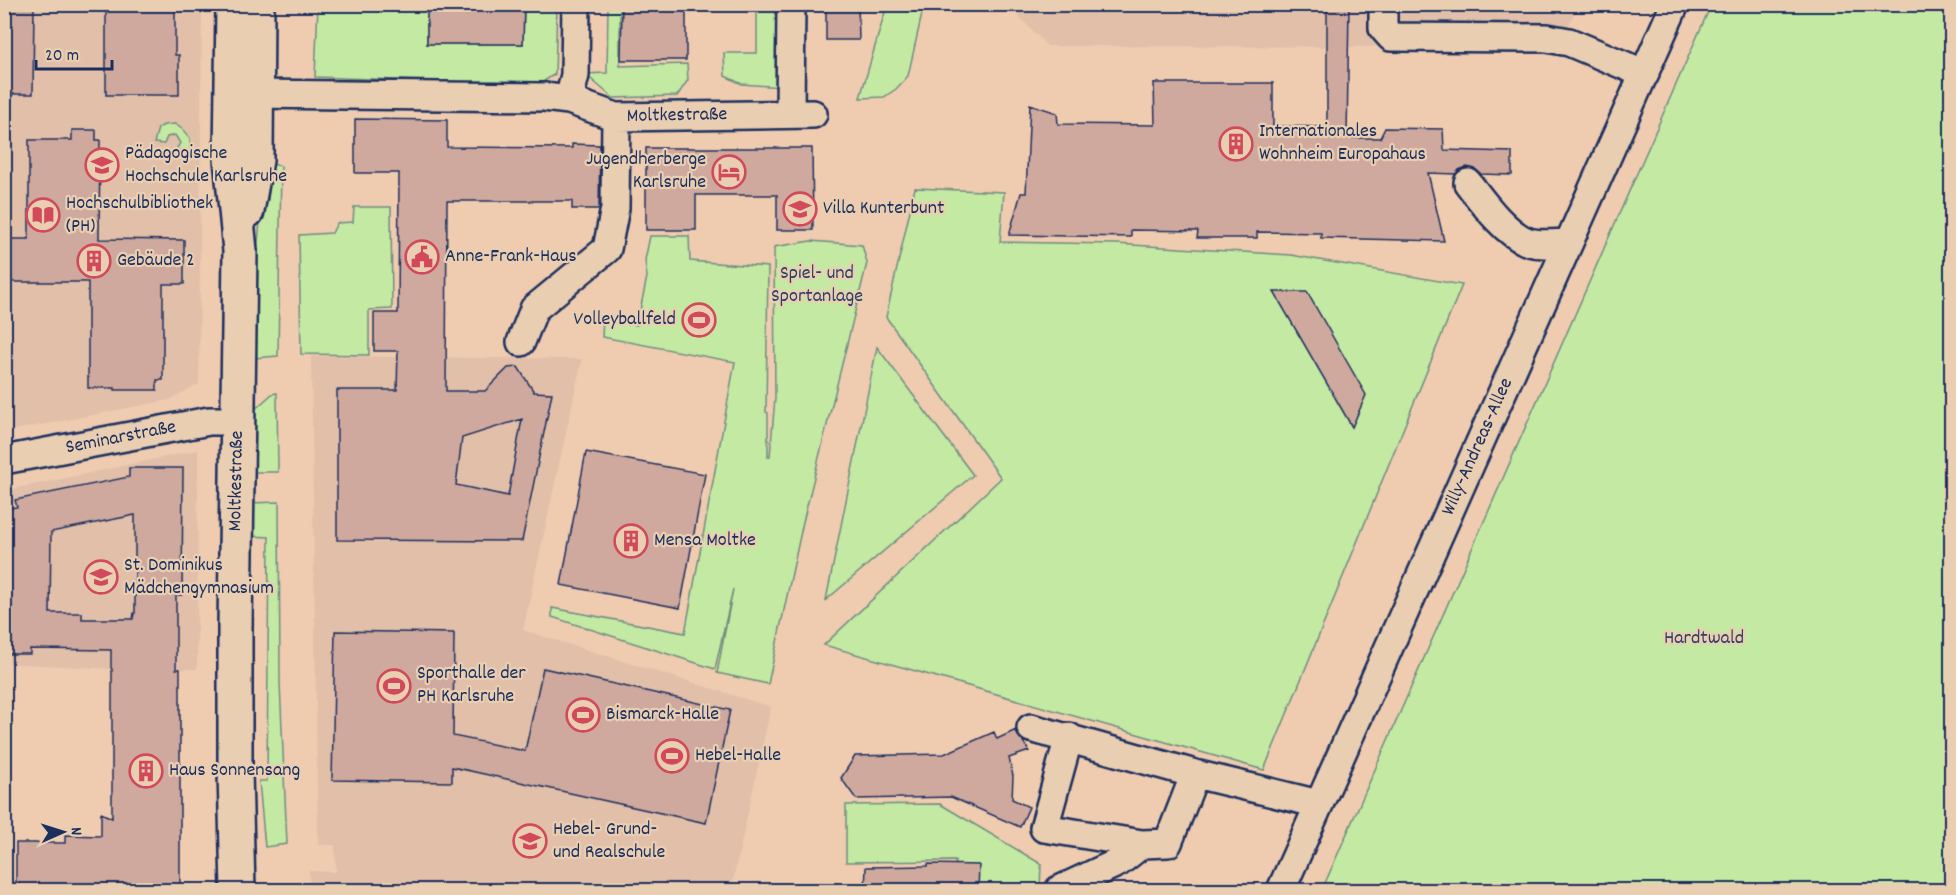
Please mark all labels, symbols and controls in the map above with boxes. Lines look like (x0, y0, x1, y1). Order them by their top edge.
scale bar (36, 33, 112, 71)
text: 20 m (45, 44, 79, 69)
street label: Moltkestraße (626, 101, 728, 131)
place label: Internationales Wohnheim Europahaus (1259, 118, 1426, 169)
building icon: Internationales Wohnheim Europahaus (1218, 126, 1254, 162)
place label: Pädagogische Hochschule Karlsruhe (125, 140, 287, 191)
place label: Jugendherberge Karlsruhe (586, 146, 706, 197)
school or university icon: Pädagogische Hochschule Karlsruhe (84, 147, 120, 183)
hotel icon: Jugendherberge Karlsruhe (711, 154, 747, 190)
place label: Hochschulbibliothek (PH) (66, 190, 213, 241)
school or university icon: Villa Kunterbunt (782, 191, 818, 227)
place label: Villa Kunterbunt (823, 195, 944, 223)
library icon: Hochschulbibliothek (PH) (25, 197, 61, 233)
public building icon: Anne-Frank-Haus (404, 239, 440, 275)
building icon: Gebäude 2 (76, 243, 112, 279)
place label: Anne-Frank-Haus (445, 243, 577, 271)
place label: Gebäude 2 (117, 247, 195, 275)
park label: Spiel- und Sportanlage (771, 260, 863, 311)
sports icon: Volleyballfeld (681, 302, 717, 338)
place label: Volleyballfeld (574, 306, 676, 334)
street label: Willy-Andreas-Allee (1435, 374, 1521, 520)
street label: Seminarstraße (63, 414, 179, 462)
street label: Moltkestraße (222, 430, 252, 532)
building icon: Mensa Moltke (613, 523, 649, 559)
place label: Mensa Moltke (654, 527, 756, 555)
place label: St. Dominikus Mädchengymnasium (124, 552, 274, 603)
school or university icon: St. Dominikus Mädchengymnasium (83, 559, 119, 595)
park label: Hardtwald (1664, 625, 1744, 653)
place label: Sporthalle der PH Karlsruhe (417, 660, 526, 711)
sports icon: Sporthalle der PH Karlsruhe (376, 668, 412, 704)
sports icon: Bismarck-Halle (565, 697, 601, 733)
place label: Bismarck-Halle (606, 701, 719, 729)
sports icon: Hebel-Halle (654, 738, 690, 774)
place label: Hebel-Halle (695, 742, 781, 770)
building icon: Haus Sonnensang (128, 753, 164, 789)
place label: Haus Sonnensang (169, 757, 300, 785)
north arrow (33, 802, 93, 862)
place label: Hebel- Grund- und Realschule (553, 816, 665, 867)
school or university icon: Hebel- Grund- und Realschule (512, 823, 548, 859)
text: N (64, 827, 87, 836)

